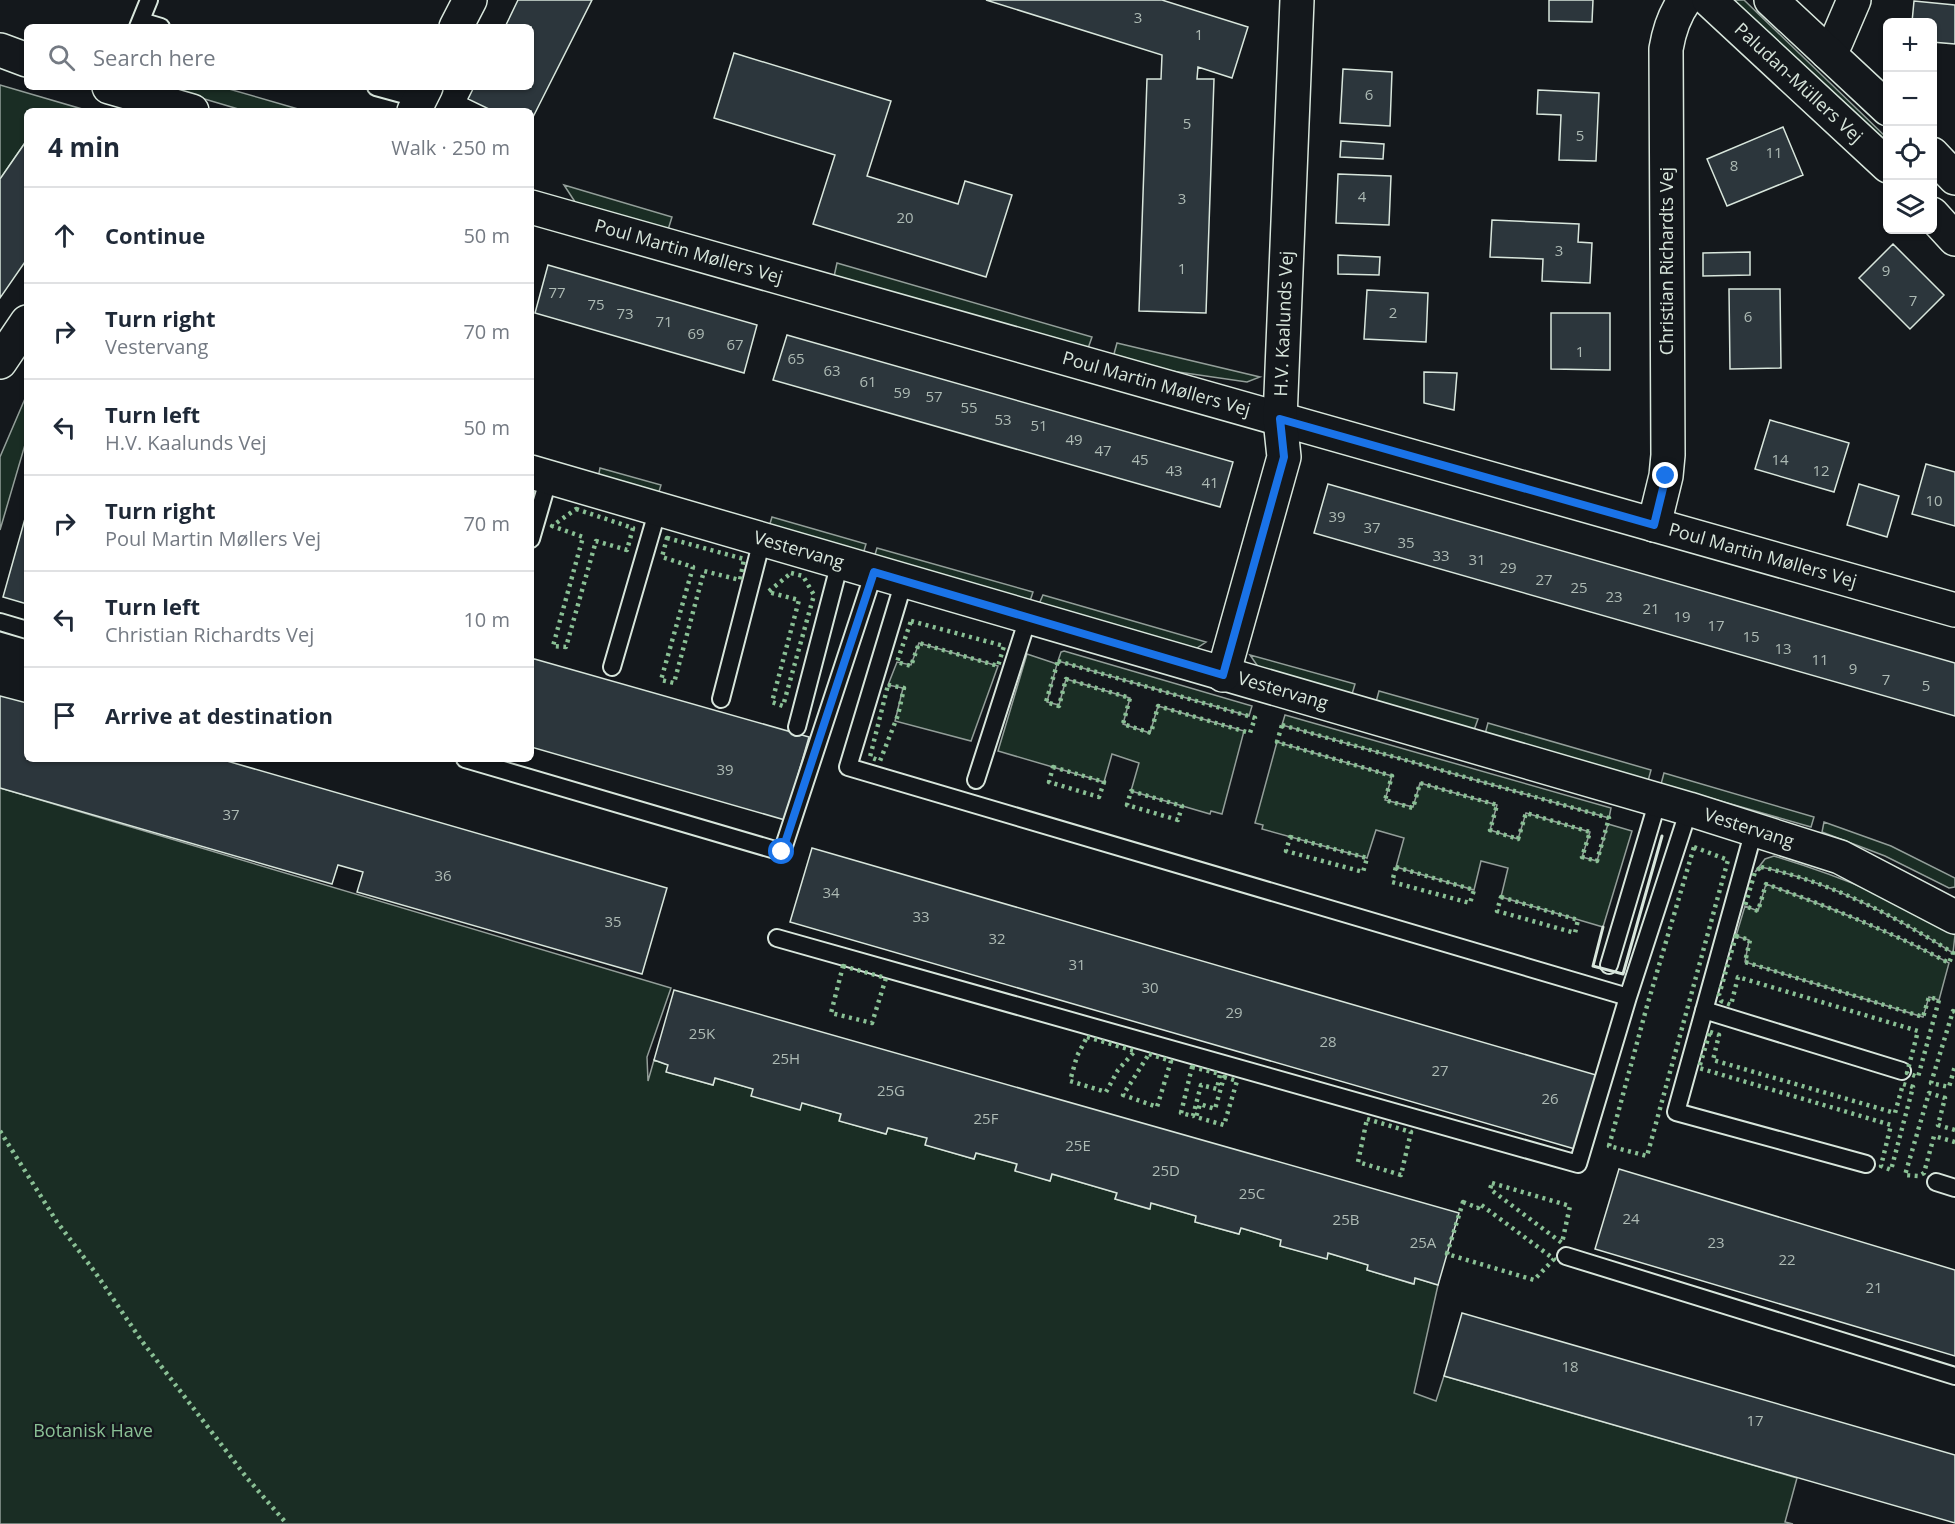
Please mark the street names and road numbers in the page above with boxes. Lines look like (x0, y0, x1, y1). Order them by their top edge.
street label: Paludan-Müllers Vej (1730, 17, 1868, 148)
street label: Christian Richardts Vej (1654, 167, 1678, 355)
street label: Poul Martin Møllers Vej (592, 213, 786, 289)
street label: H.V. Kaalunds Vej (1268, 250, 1298, 397)
street label: Poul Martin Møllers Vej (1060, 345, 1254, 421)
street label: Poul Martin Møllers Vej (1666, 517, 1860, 593)
street label: Vestervang (751, 524, 847, 574)
street label: Vestervang (1235, 665, 1331, 714)
street label: Vestervang (1701, 802, 1798, 853)

